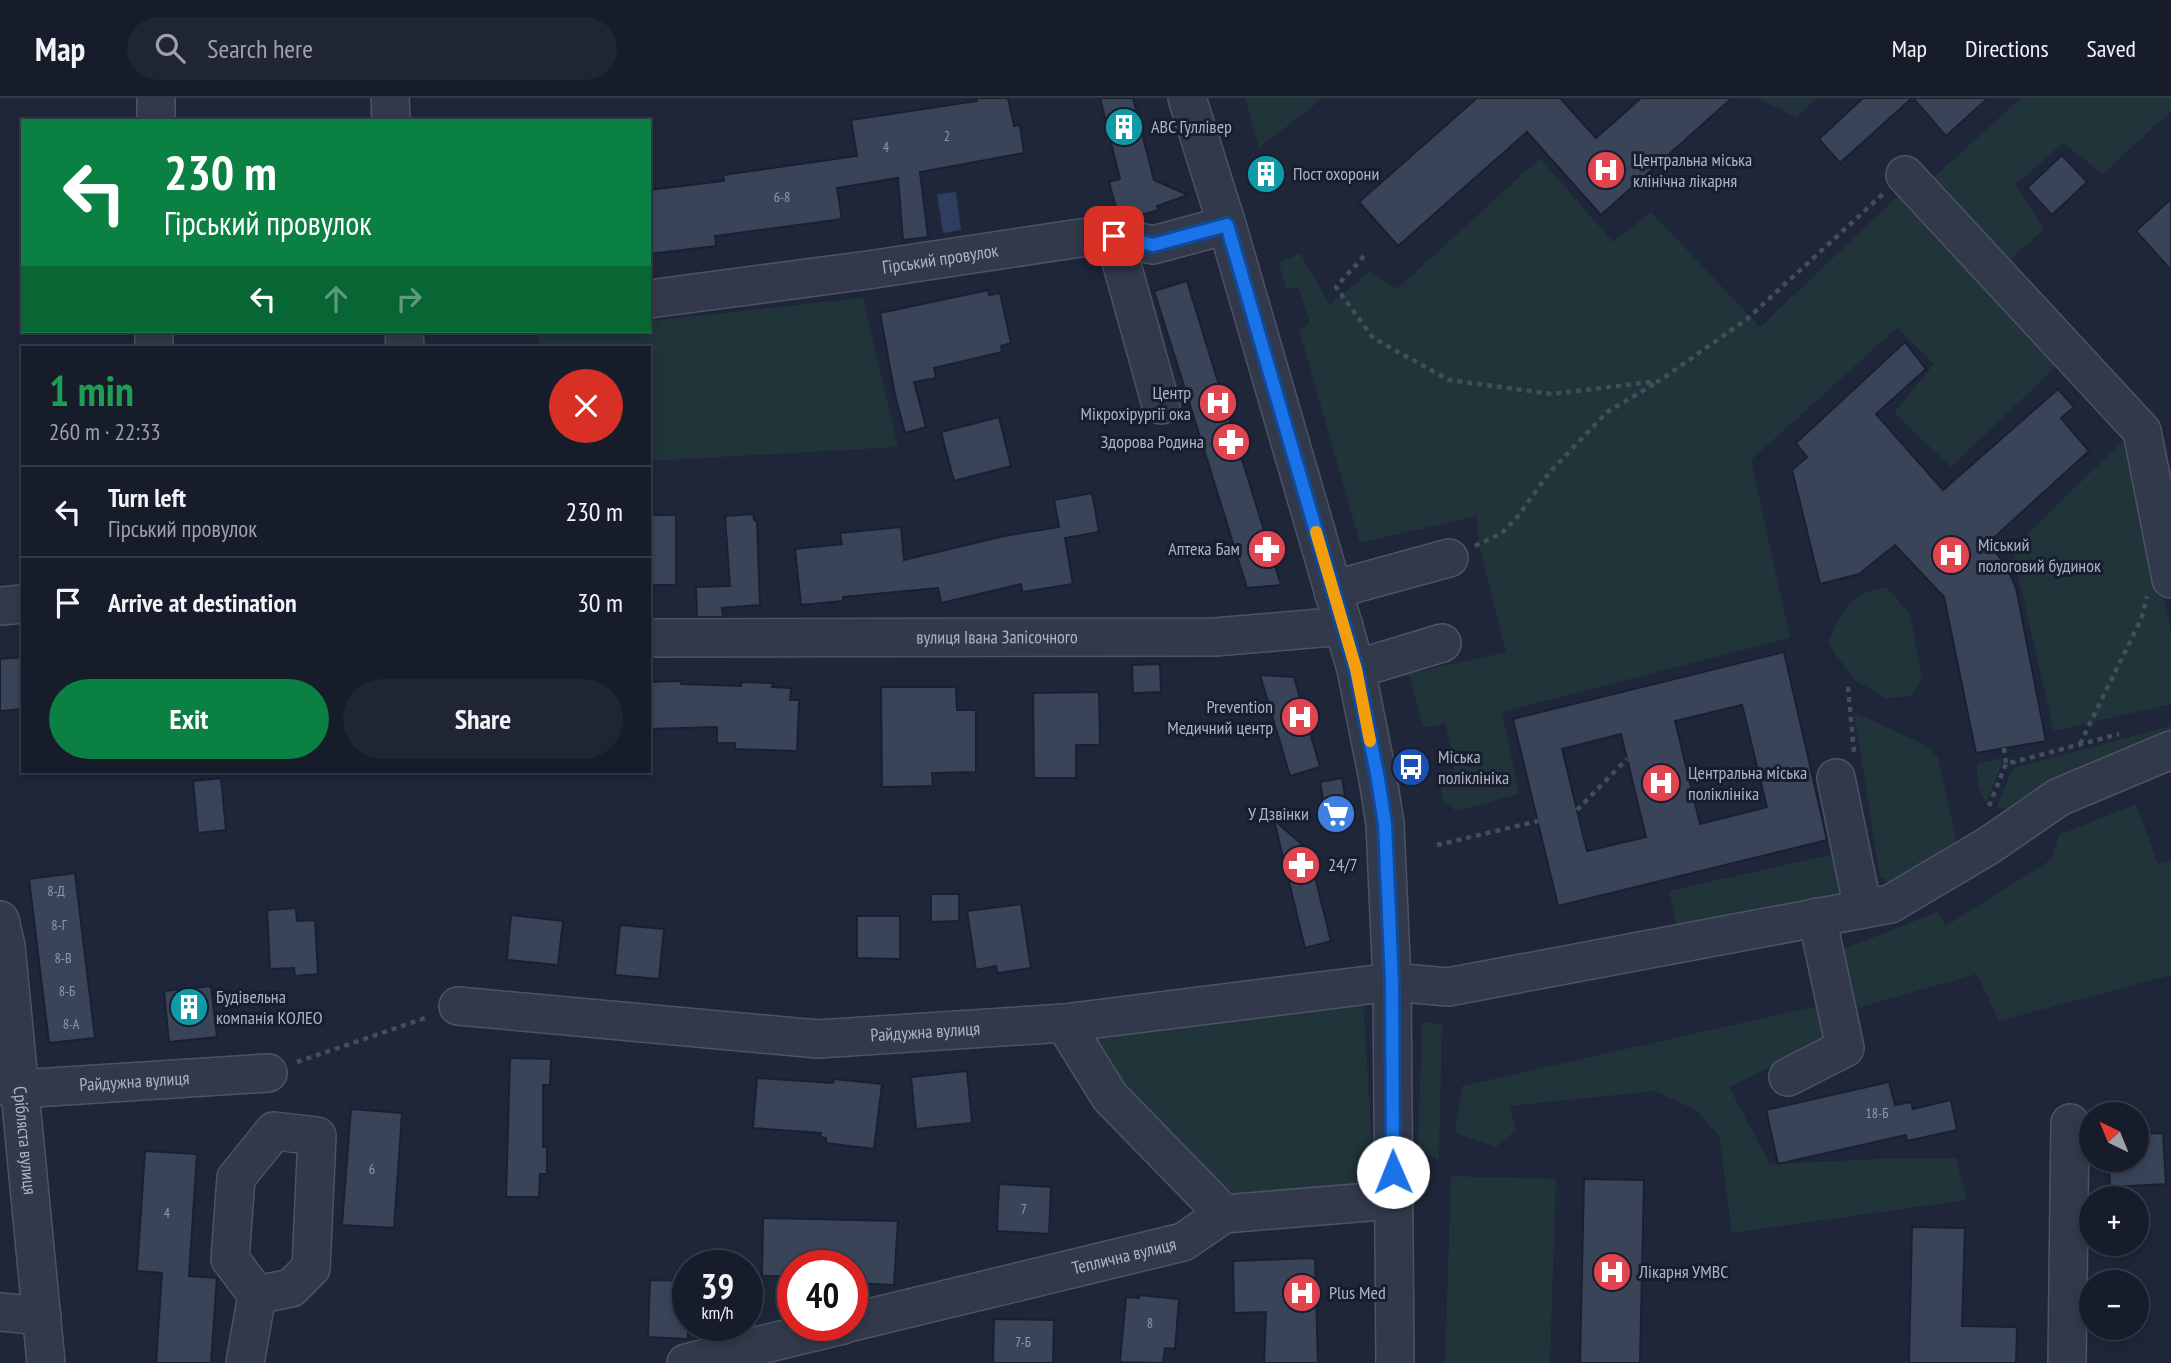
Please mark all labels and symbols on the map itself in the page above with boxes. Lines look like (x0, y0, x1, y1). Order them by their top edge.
building icon: АВС Гуллівер (1103, 106, 1145, 148)
place label: АВС Гуллівер (1151, 115, 1232, 138)
house number: 2 (944, 127, 950, 145)
house number: 4 (883, 138, 890, 156)
place label: Центральна міська клінічна лікарня (1633, 148, 1752, 192)
hospital icon: Центральна міська клінічна лікарня (1585, 149, 1627, 191)
building icon: Пост охорони (1245, 153, 1287, 195)
place label: Пост охорони (1293, 162, 1379, 185)
house number: 6-8 (774, 188, 790, 206)
pin (1084, 206, 1144, 266)
street label: Гірський провулок (881, 238, 1000, 279)
place label: Центр Мікрохірургії ока (1081, 381, 1191, 425)
hospital icon: Центр Мікрохірургії ока (1197, 382, 1239, 424)
pharmacy icon: Здорова Родина (1210, 421, 1252, 463)
place label: Здорова Родина (1100, 430, 1204, 453)
pharmacy icon: Аптека Бам (1246, 528, 1288, 570)
place label: Міський пологовий будинок (1978, 533, 2101, 577)
hospital icon: Міський пологовий будинок (1930, 534, 1972, 576)
place label: Аптека Бам (1168, 537, 1240, 560)
street label: вулиця Івана Запісочного (916, 625, 1078, 649)
place label: Prevention Медичний центр (1167, 695, 1273, 739)
hospital icon: Prevention Медичний центр (1279, 696, 1321, 738)
place label: Міська поліклініка (1438, 745, 1509, 789)
bus stop icon: Міська поліклініка (1390, 746, 1432, 788)
place label: Центральна міська поліклініка (1688, 761, 1807, 805)
hospital icon: Центральна міська поліклініка (1640, 762, 1682, 804)
supermarket icon: У Дзвінки (1315, 793, 1357, 835)
place label: У Дзвінки (1248, 802, 1309, 825)
pharmacy icon: 24/7 (1280, 844, 1322, 886)
place label: 24/7 (1328, 853, 1358, 876)
house number: 8-Д (47, 882, 65, 900)
house number: 8-Г (51, 916, 68, 934)
house number: 8-В (55, 949, 71, 967)
house number: 8-Б (59, 982, 75, 1000)
place label: Будівельна компанія КОЛЕО (216, 985, 323, 1029)
building icon: Будівельна компанія КОЛЕО (168, 986, 210, 1028)
house number: 8-А (63, 1015, 80, 1033)
street label: Райдужна вулиця (870, 1016, 981, 1047)
street label: Райдужна вулиця (79, 1066, 190, 1096)
street label: Срібляста вулиця (8, 1085, 42, 1196)
north arrow (2079, 1102, 2149, 1172)
house number: 18-Б (1866, 1104, 1888, 1122)
position arrow (1356, 1135, 1430, 1209)
house number: 6 (369, 1160, 375, 1178)
house number: 7 (1021, 1200, 1027, 1218)
house number: 4 (164, 1204, 171, 1222)
street label: Теплична вулиця (1070, 1232, 1179, 1279)
speed limit sign: 40 (777, 1250, 868, 1341)
hospital icon: Лікарня УМВС (1591, 1251, 1633, 1293)
place label: Лікарня УМВС (1638, 1260, 1728, 1283)
hospital icon: Plus Med (1281, 1272, 1323, 1314)
place label: Plus Med (1329, 1281, 1386, 1304)
house number: 8 (1147, 1314, 1153, 1332)
house number: 7-Б (1015, 1333, 1031, 1351)

